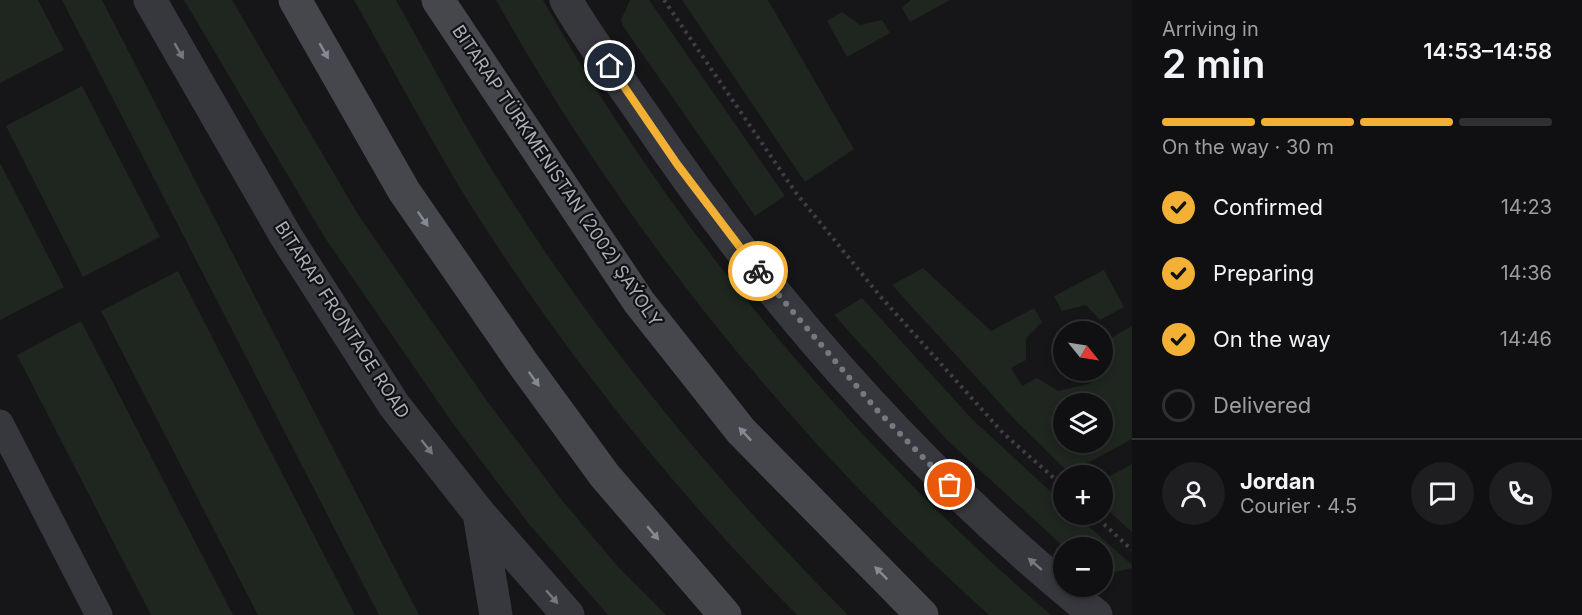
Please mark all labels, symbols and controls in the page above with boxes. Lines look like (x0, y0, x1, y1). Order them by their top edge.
text: Arriving in (1162, 17, 1259, 41)
street label: BITARAP TÜRKMENISTAN (2002) ŞAÝOLY (448, 20, 667, 330)
text: 14:53–14:58 (1423, 38, 1552, 64)
pin (584, 40, 635, 91)
text: 2 min (1162, 40, 1265, 87)
one-way arrow (174, 43, 185, 59)
one-way arrow (319, 43, 329, 60)
icon: home (593, 49, 626, 82)
text: On the way · 30 m (1162, 135, 1334, 159)
icon: check (1162, 191, 1195, 224)
text: Confirmed (1213, 194, 1323, 220)
text: 14:23 (1501, 195, 1552, 219)
one-way arrow (417, 210, 429, 226)
street label: BITARAP FRONTAGE ROAD (271, 217, 414, 422)
courier (728, 241, 788, 301)
icon: bike (742, 255, 775, 288)
icon: check (1162, 257, 1195, 290)
text: Preparing (1213, 260, 1314, 286)
text: 14:36 (1500, 261, 1552, 285)
north arrow (1053, 321, 1113, 381)
map controls (1053, 321, 1113, 597)
icon: check (1162, 323, 1195, 356)
text: On the way (1213, 326, 1331, 352)
text: 14:46 (1500, 327, 1552, 351)
one-way arrow (528, 371, 540, 387)
text: Delivered (1213, 392, 1311, 418)
button: layers (1053, 393, 1113, 453)
one-way arrow (738, 427, 752, 441)
one-way arrow (421, 439, 434, 455)
pin (924, 459, 975, 510)
button: person (1162, 462, 1225, 525)
button: chat (1411, 462, 1474, 525)
button: phone (1489, 462, 1552, 525)
button: + (1053, 465, 1113, 525)
icon: bag (933, 468, 966, 501)
text: Jordan (1240, 468, 1315, 494)
text: Courier · 4.5 (1240, 494, 1357, 518)
one-way arrow (647, 525, 660, 541)
button: − (1053, 537, 1113, 597)
one-way arrow (1028, 558, 1043, 571)
one-way arrow (874, 566, 888, 581)
one-way arrow (545, 589, 558, 604)

